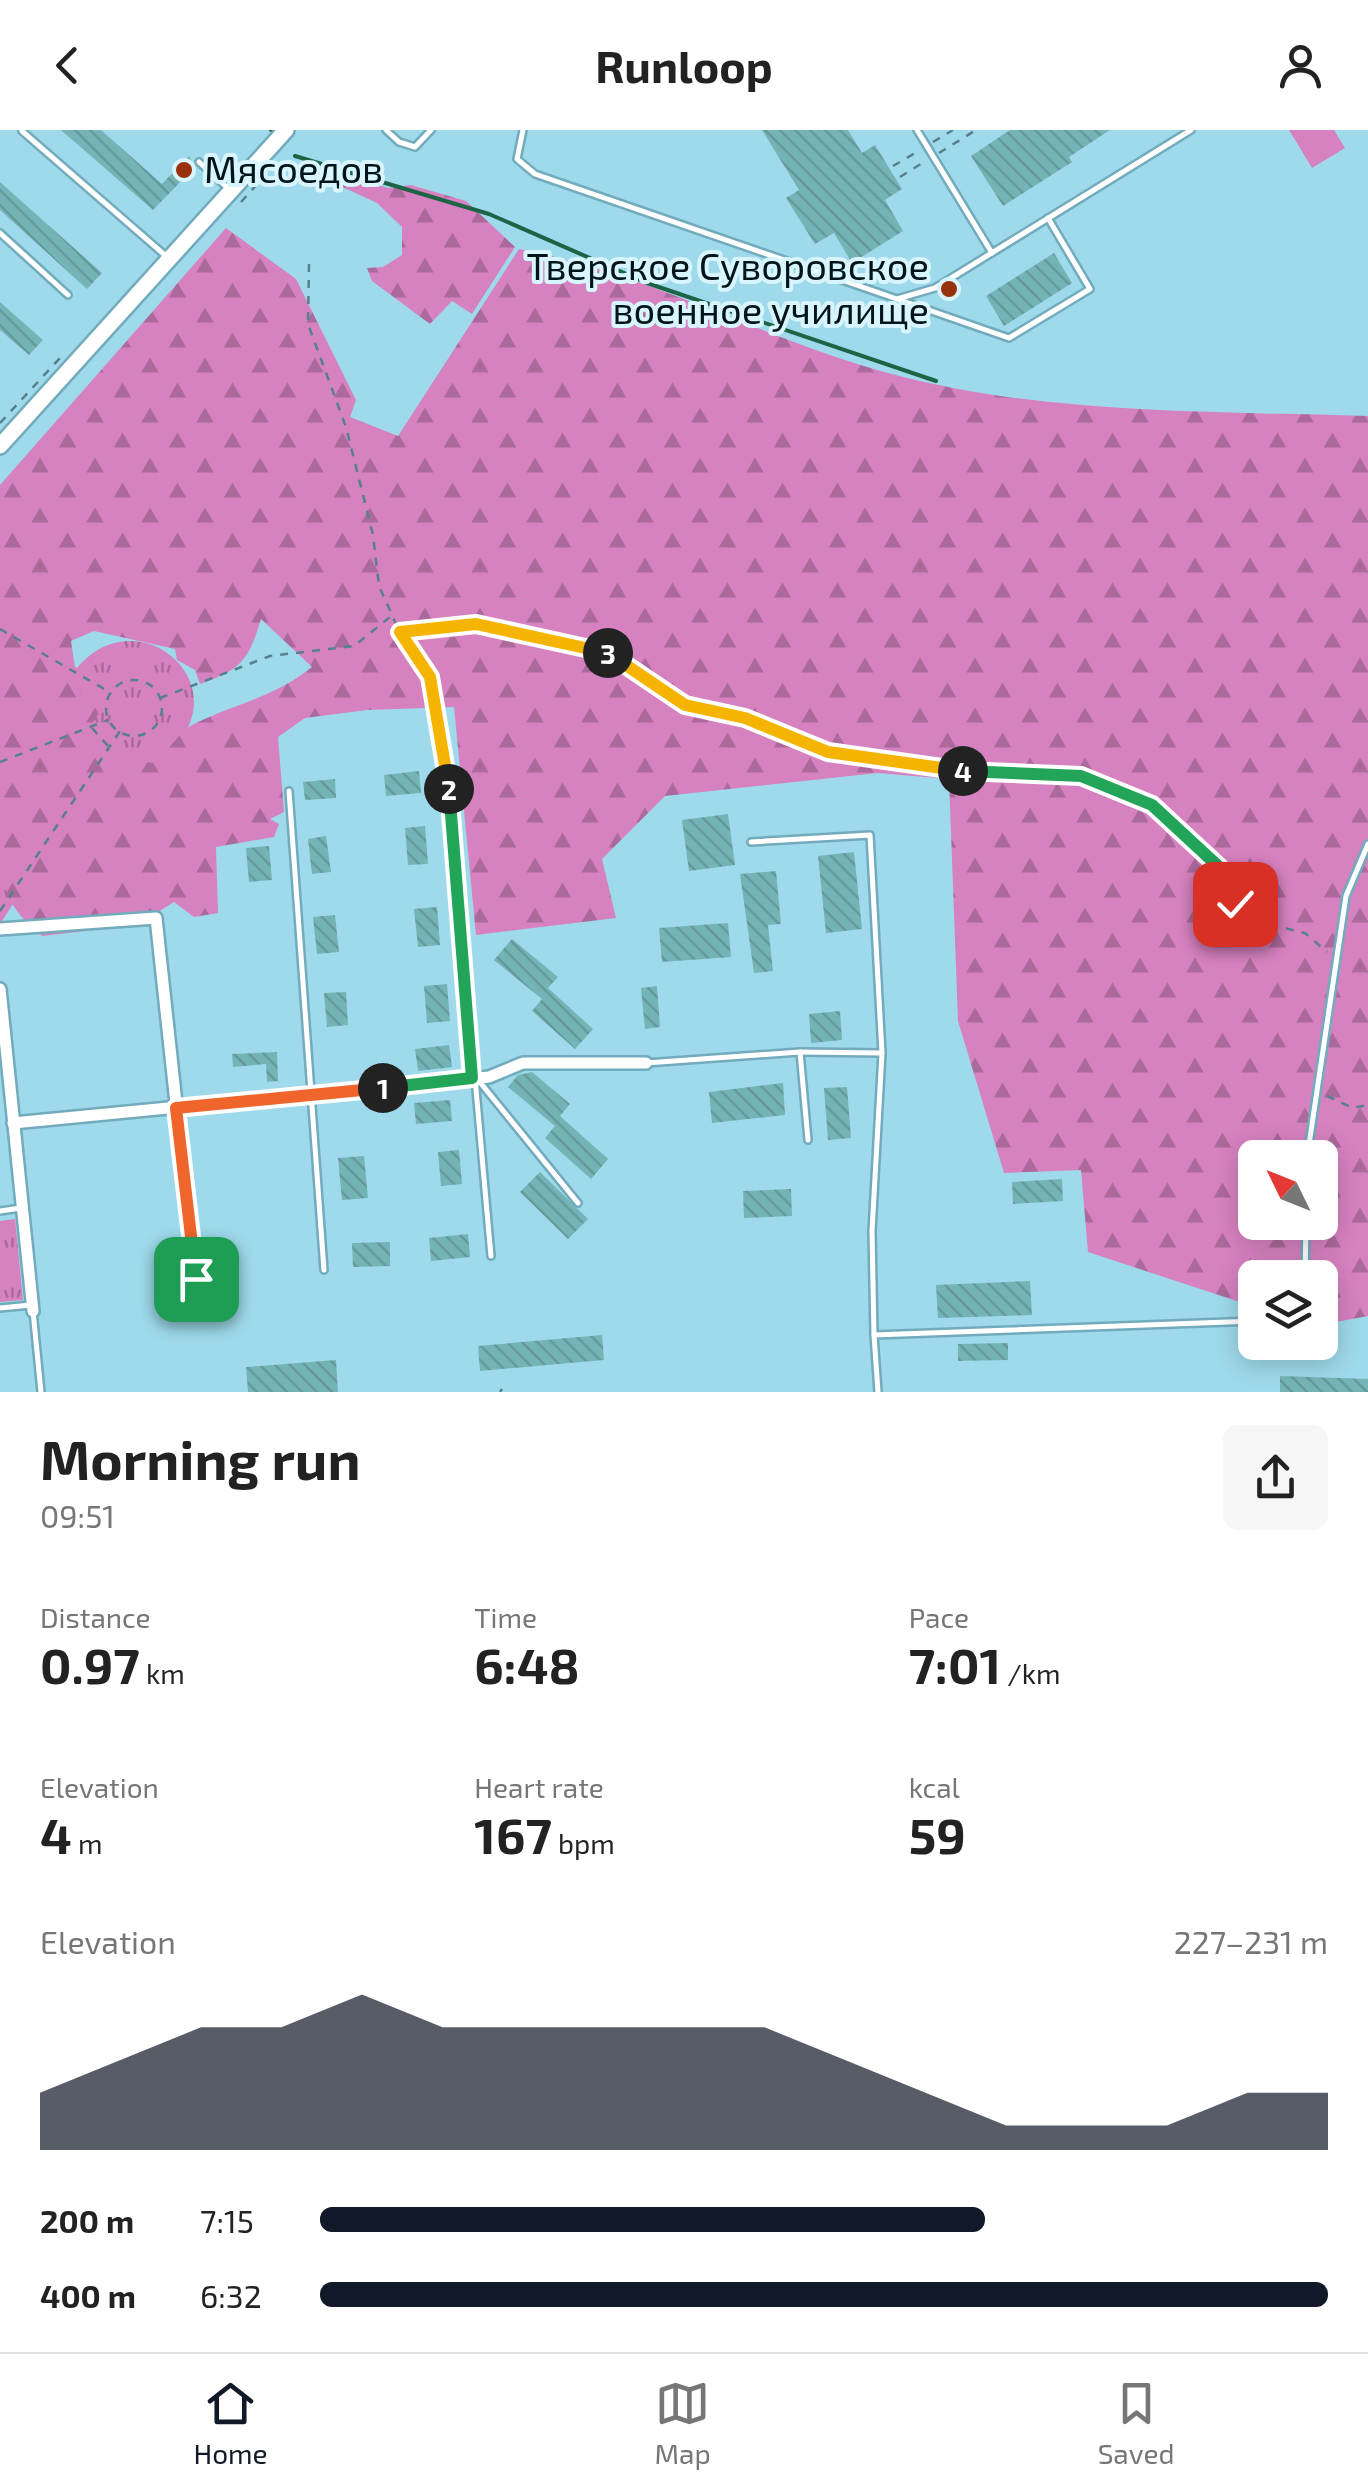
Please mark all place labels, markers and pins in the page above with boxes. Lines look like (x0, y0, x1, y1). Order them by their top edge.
place label: Мясоедов (204, 145, 383, 191)
marker: Мясоедов (173, 159, 195, 181)
place label: Тверское Суворовское военное училище (527, 242, 929, 332)
marker: Тверское Суворовское военное училище (938, 278, 960, 300)
pin: 3 (583, 628, 633, 678)
pin: 4 (938, 746, 988, 796)
pin: 2 (424, 764, 474, 814)
pin (1193, 862, 1278, 947)
pin: 1 (358, 1063, 408, 1113)
pin (154, 1237, 239, 1322)

